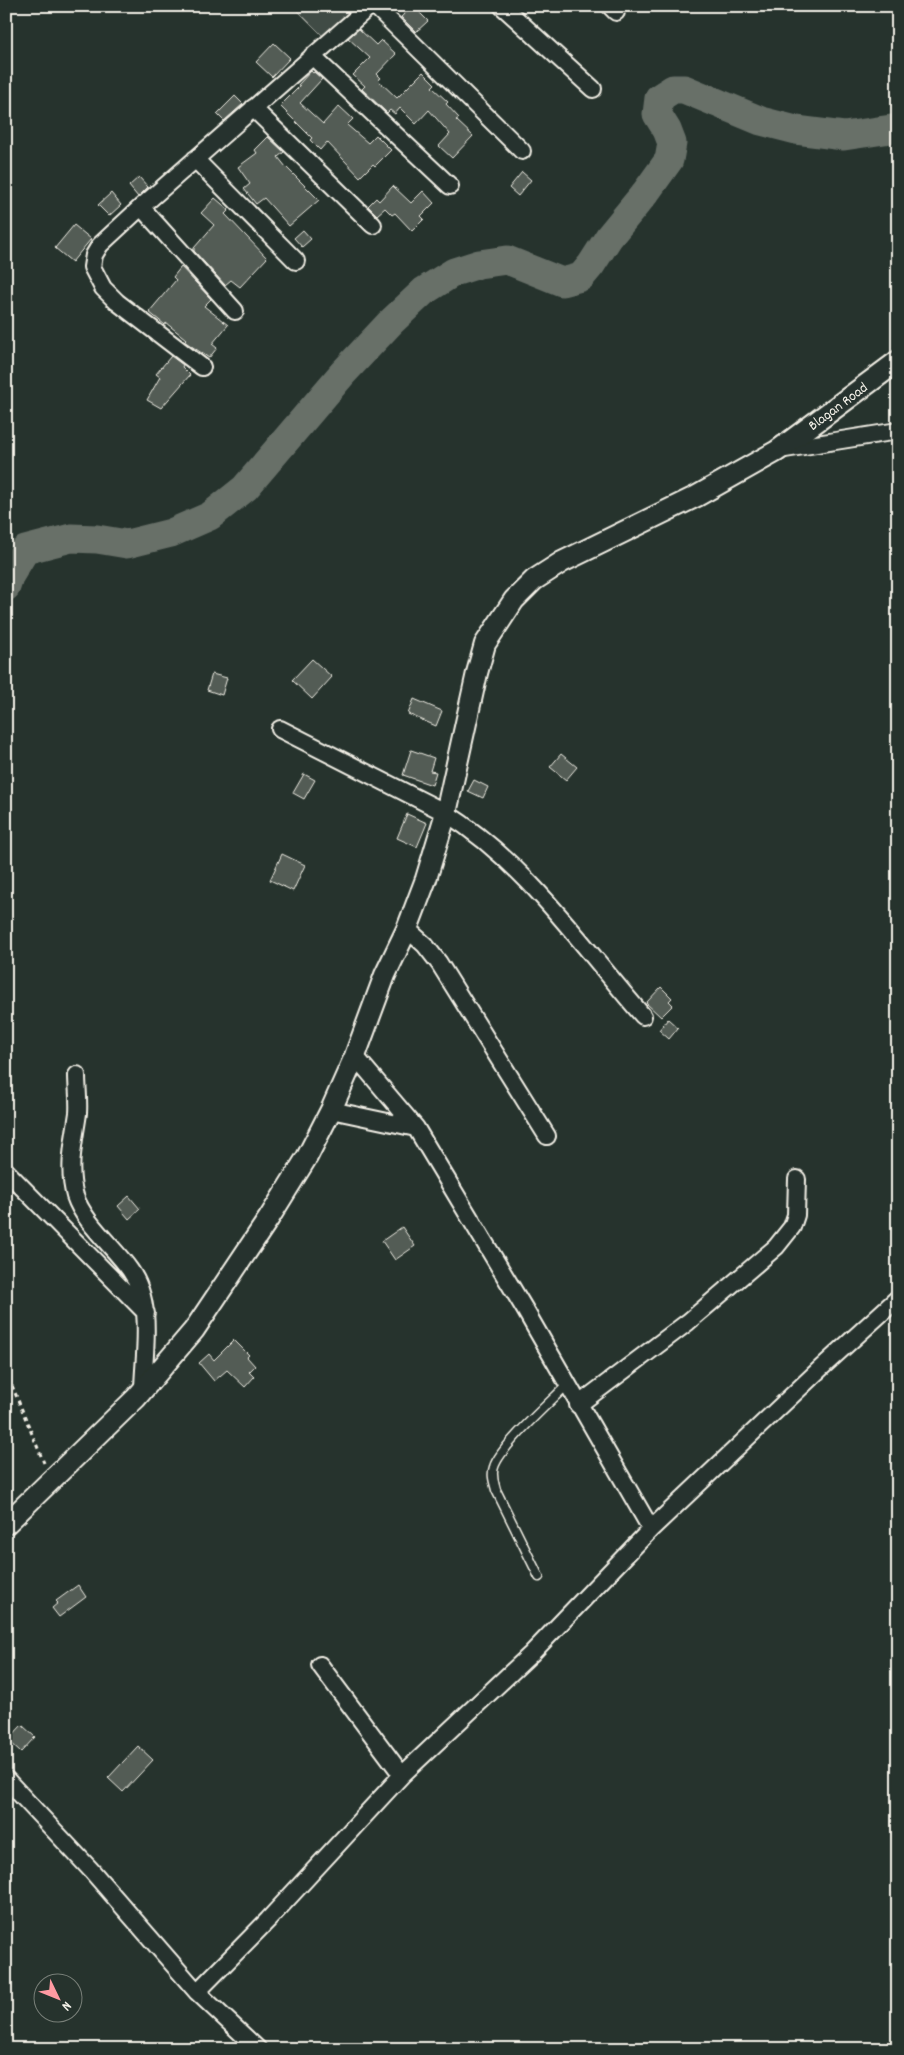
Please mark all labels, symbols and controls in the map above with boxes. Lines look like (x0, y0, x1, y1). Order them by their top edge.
street label: Blagan Road (804, 378, 873, 437)
north arrow (32, 1972, 82, 2022)
text: N (56, 1996, 76, 2015)

